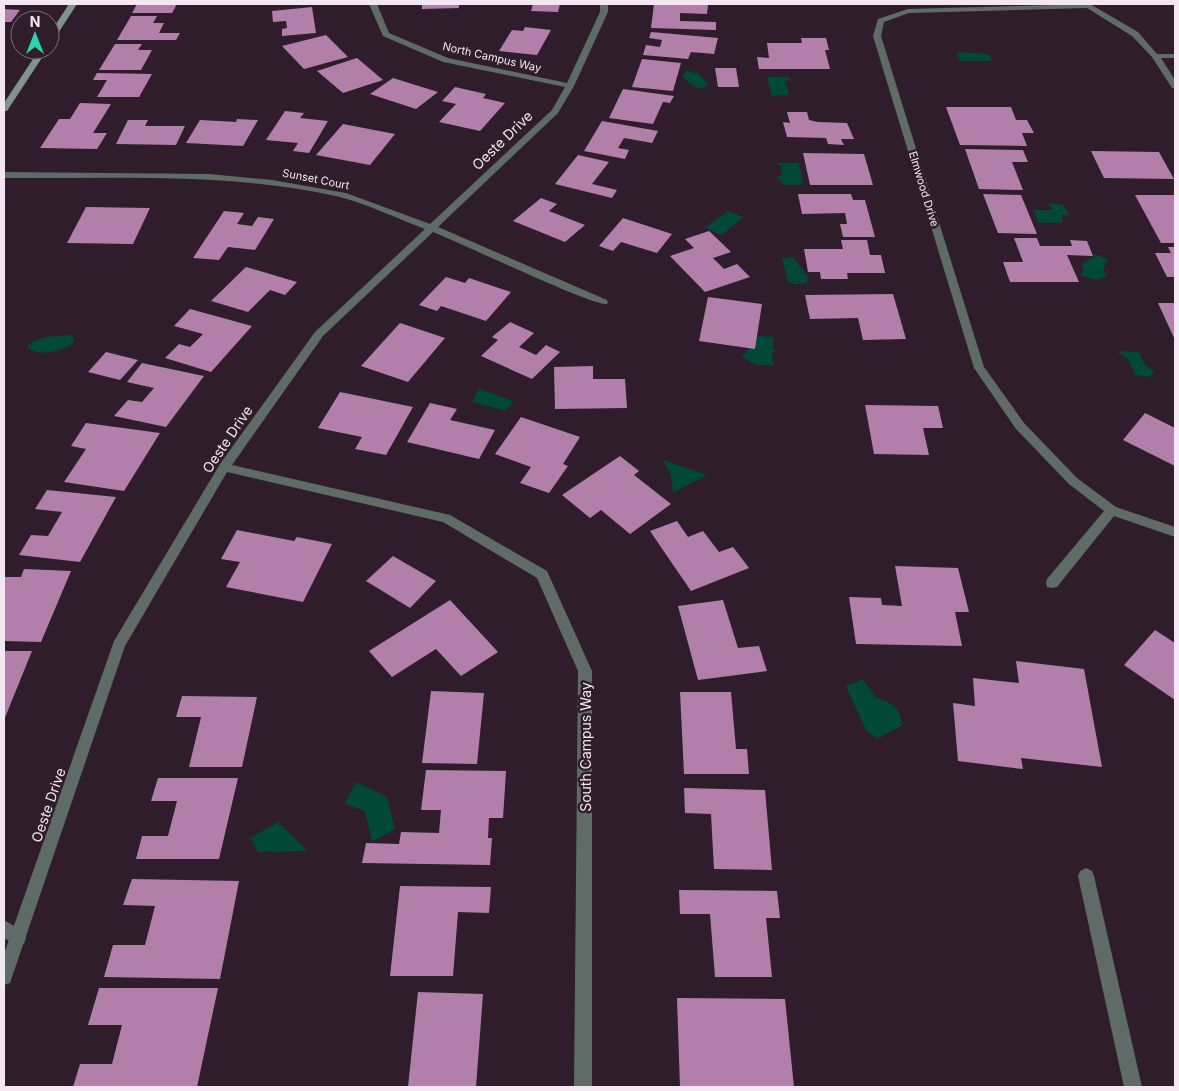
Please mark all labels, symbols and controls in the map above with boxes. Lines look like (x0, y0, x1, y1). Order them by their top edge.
north arrow (10, 10, 60, 60)
text: N (30, 13, 40, 30)
street label: North Campus Way (441, 39, 543, 75)
street label: Oeste Drive (468, 107, 536, 173)
street label: Elmwood Drive (906, 150, 942, 228)
street label: Sunset Court (281, 166, 351, 192)
street label: Oeste Drive (198, 402, 256, 476)
street label: South Campus Way (577, 682, 594, 812)
street label: Oeste Drive (27, 766, 69, 844)

